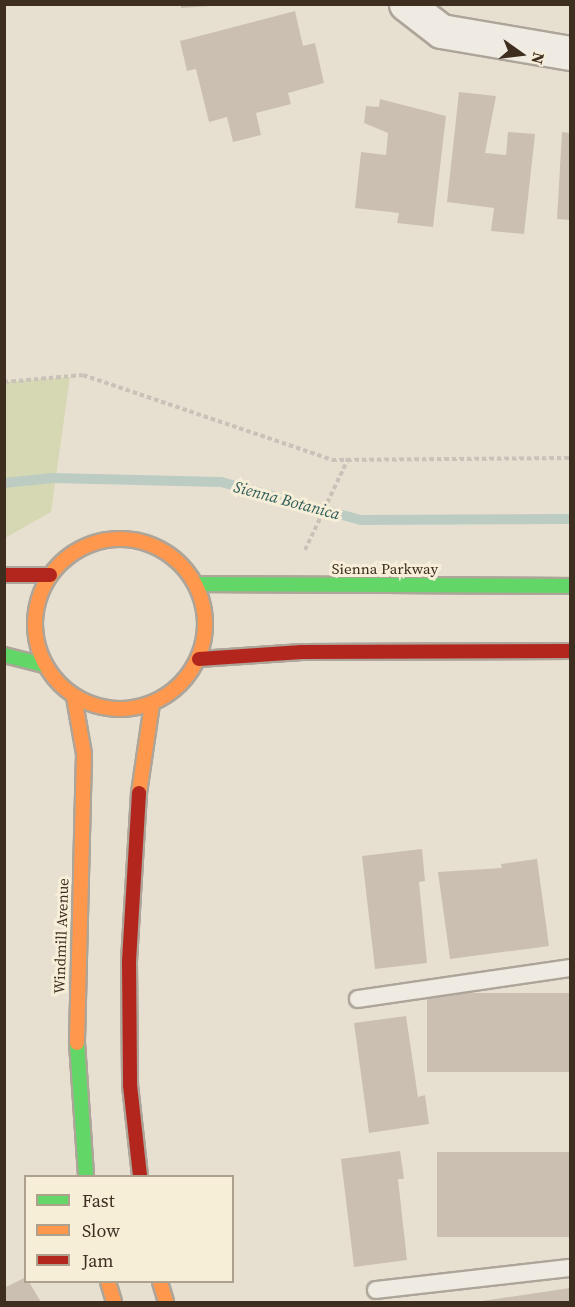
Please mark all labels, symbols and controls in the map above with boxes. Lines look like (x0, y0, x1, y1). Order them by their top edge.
north arrow (491, 24, 551, 84)
text: N (526, 50, 551, 67)
water label: Sienna Botanica (232, 477, 342, 523)
street label: Sienna Parkway (332, 560, 438, 578)
street label: Windmill Avenue (50, 878, 72, 994)
legend (24, 1175, 234, 1283)
text: Fast (82, 1188, 115, 1213)
text: Slow (82, 1218, 120, 1243)
text: Jam (82, 1248, 114, 1273)

